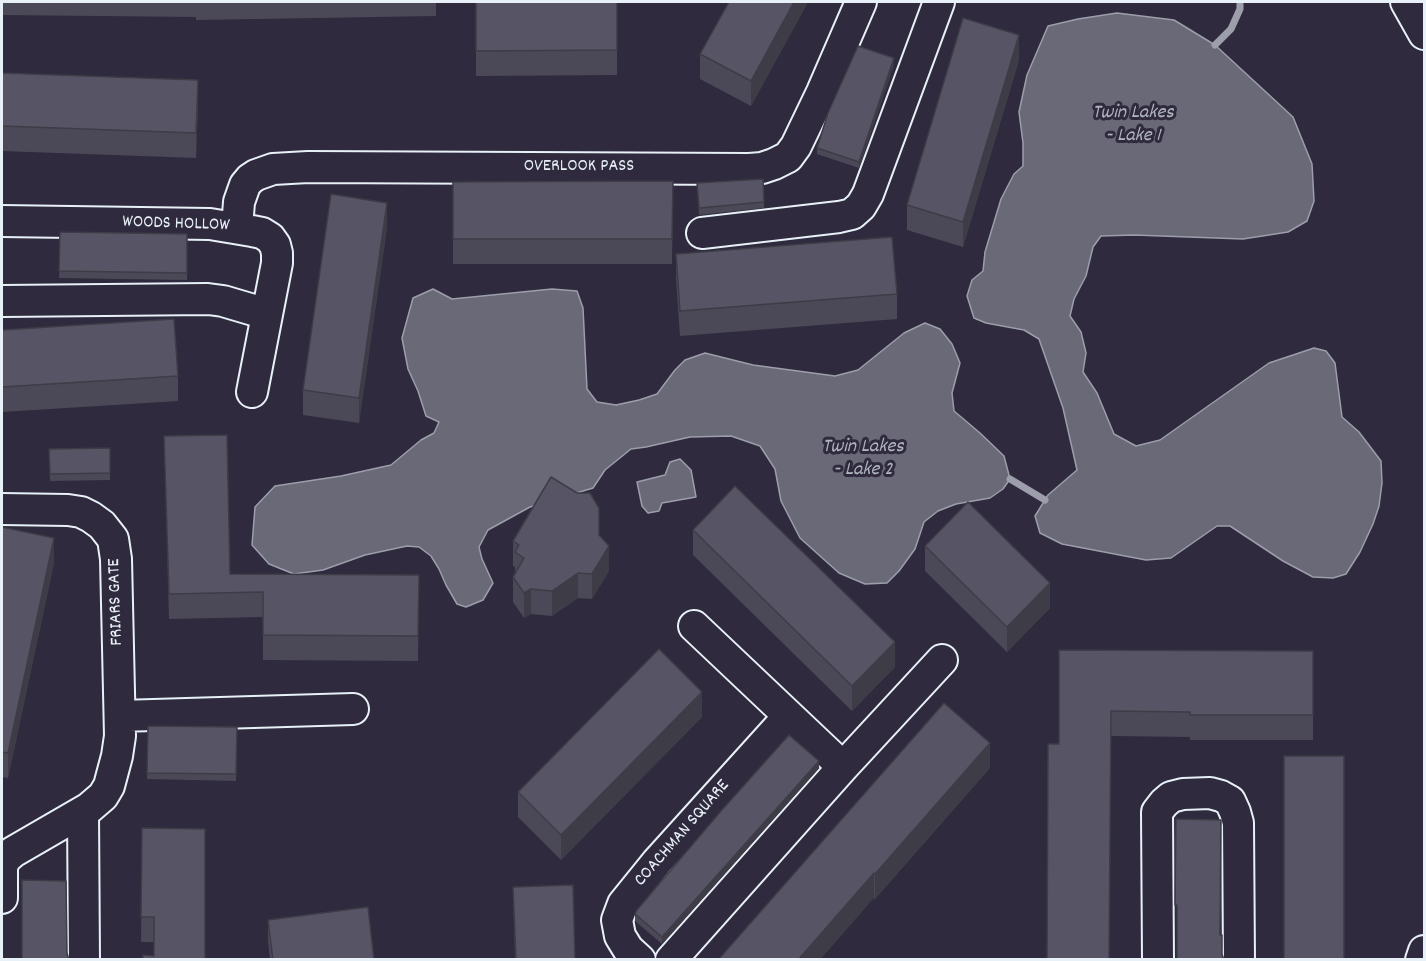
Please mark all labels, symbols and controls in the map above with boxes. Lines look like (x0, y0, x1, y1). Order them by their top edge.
water label: Twin Lakes - Lake 1 (1092, 102, 1174, 149)
street label: OVERLOOK PASS (524, 157, 634, 179)
street label: WOODS HOLLOW (122, 212, 230, 238)
water label: Twin Lakes - Lake 2 (822, 436, 904, 483)
street label: FRIARS GATE (105, 558, 129, 646)
street label: COACHMAN SQUARE (631, 776, 735, 892)

